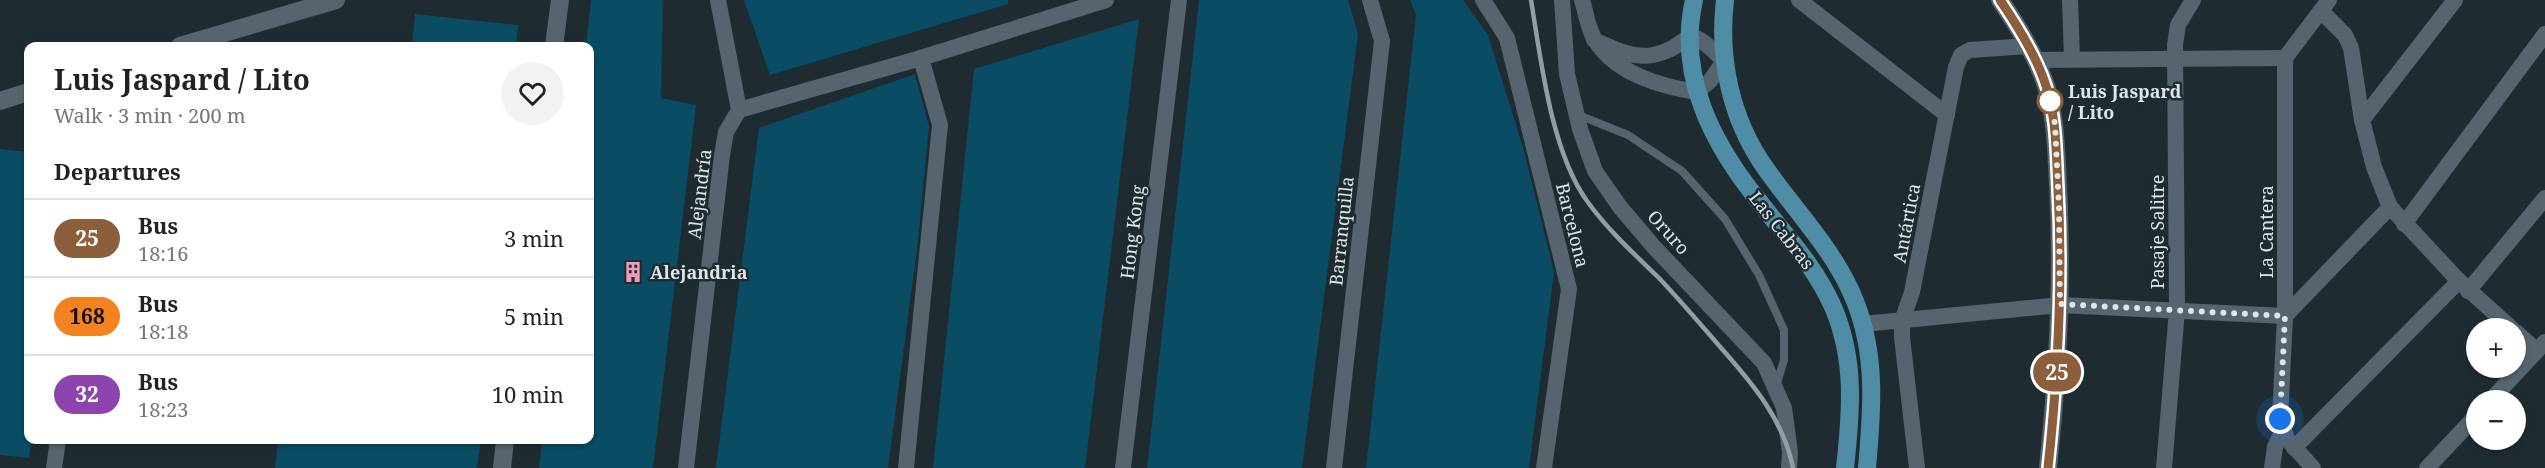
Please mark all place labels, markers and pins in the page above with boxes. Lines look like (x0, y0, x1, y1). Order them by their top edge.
place label: Luis Jaspard / Lito (2068, 79, 2182, 124)
marker: Luis Jaspard / Lito (2037, 88, 2063, 114)
building icon: Alejandria (621, 260, 645, 284)
place label: Alejandria (650, 260, 748, 284)

